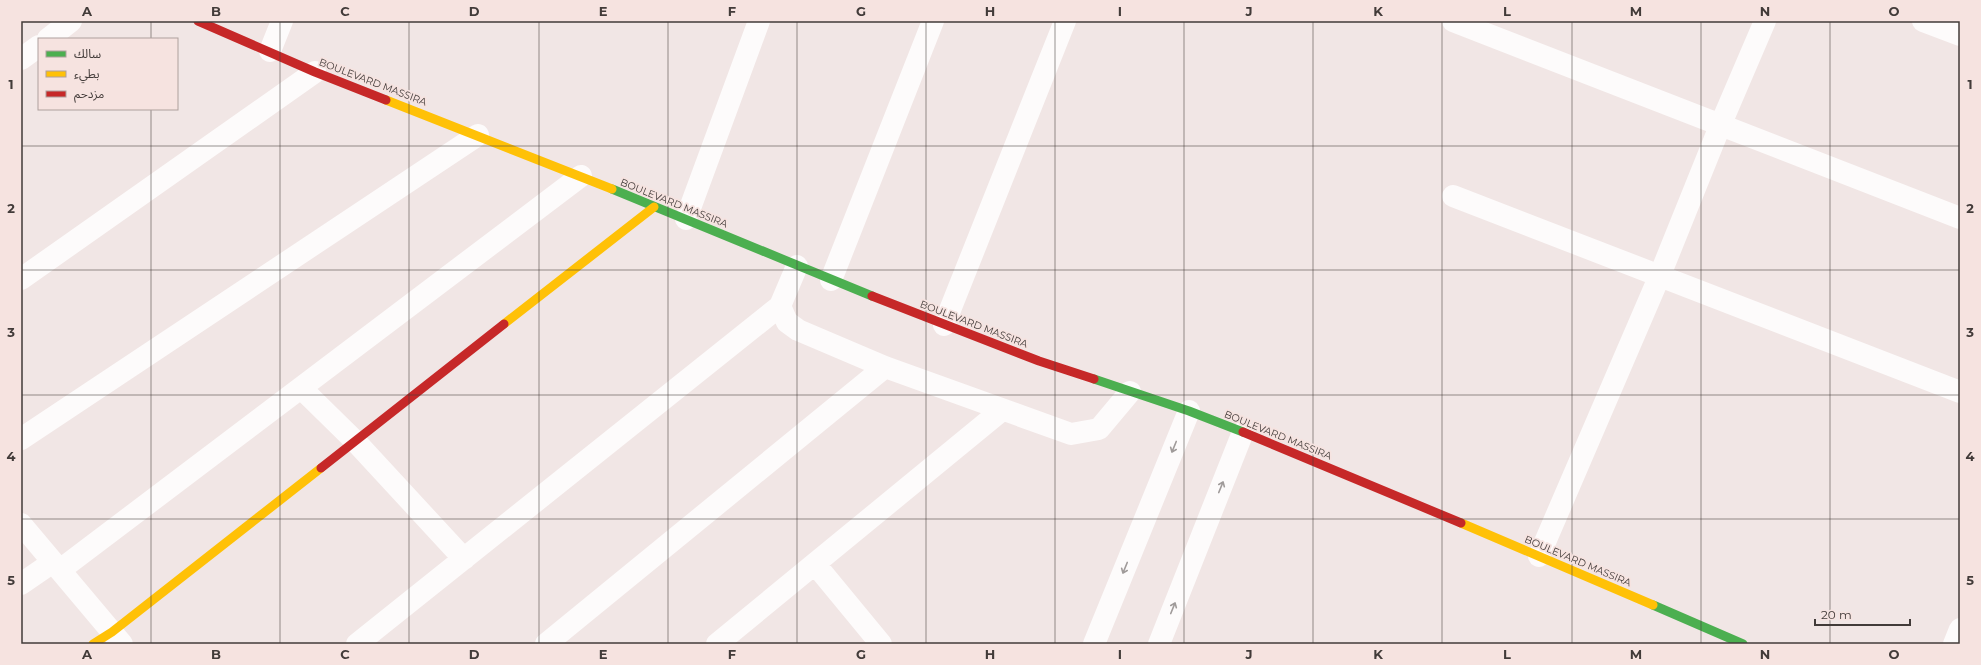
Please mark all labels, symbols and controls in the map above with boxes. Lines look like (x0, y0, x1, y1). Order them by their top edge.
text: A (81, 3, 93, 19)
text: B (211, 3, 221, 19)
text: C (340, 3, 350, 19)
text: D (469, 3, 480, 19)
text: E (599, 3, 608, 19)
text: F (728, 3, 736, 19)
text: G (856, 3, 866, 19)
text: H (985, 3, 995, 19)
text: I (1118, 3, 1122, 19)
text: J (1244, 3, 1253, 19)
text: K (1373, 3, 1383, 19)
text: L (1503, 3, 1511, 19)
text: M (1630, 3, 1642, 19)
text: N (1760, 3, 1770, 19)
text: O (1889, 3, 1900, 19)
legend (38, 38, 178, 110)
text: سالك (74, 46, 101, 61)
street label: BOULEVARD MASSIRA (317, 55, 430, 109)
text: بطيء (74, 66, 100, 84)
text: 1 (8, 76, 14, 92)
text: 1 (1967, 76, 1973, 92)
text: مزدحم (74, 86, 104, 103)
street label: BOULEVARD MASSIRA (618, 175, 730, 231)
text: 2 (7, 200, 15, 216)
text: 2 (1966, 200, 1974, 216)
street label: BOULEVARD MASSIRA (918, 297, 1031, 351)
text: 3 (6, 324, 15, 340)
text: 3 (1965, 324, 1974, 340)
street label: BOULEVARD MASSIRA (1222, 407, 1334, 463)
one-way arrow (1170, 441, 1178, 453)
text: 4 (7, 448, 16, 464)
text: 4 (1966, 448, 1975, 464)
one-way arrow (1218, 481, 1226, 493)
street label: BOULEVARD MASSIRA (1523, 533, 1634, 590)
one-way arrow (1121, 561, 1129, 573)
text: 5 (7, 572, 15, 588)
text: 5 (1966, 572, 1974, 588)
scale bar (1815, 601, 1910, 627)
one-way arrow (1170, 602, 1178, 614)
text: 20 m (1821, 607, 1852, 622)
text: A (81, 646, 93, 662)
text: B (211, 646, 221, 662)
text: C (340, 646, 350, 662)
text: D (469, 646, 480, 662)
text: E (599, 646, 608, 662)
text: F (728, 646, 736, 662)
text: G (856, 646, 866, 662)
text: H (985, 646, 995, 662)
text: I (1118, 646, 1122, 662)
text: J (1244, 646, 1253, 662)
text: K (1373, 646, 1383, 662)
text: L (1503, 646, 1511, 662)
text: M (1630, 646, 1642, 662)
text: N (1760, 646, 1770, 662)
text: O (1889, 646, 1900, 662)

